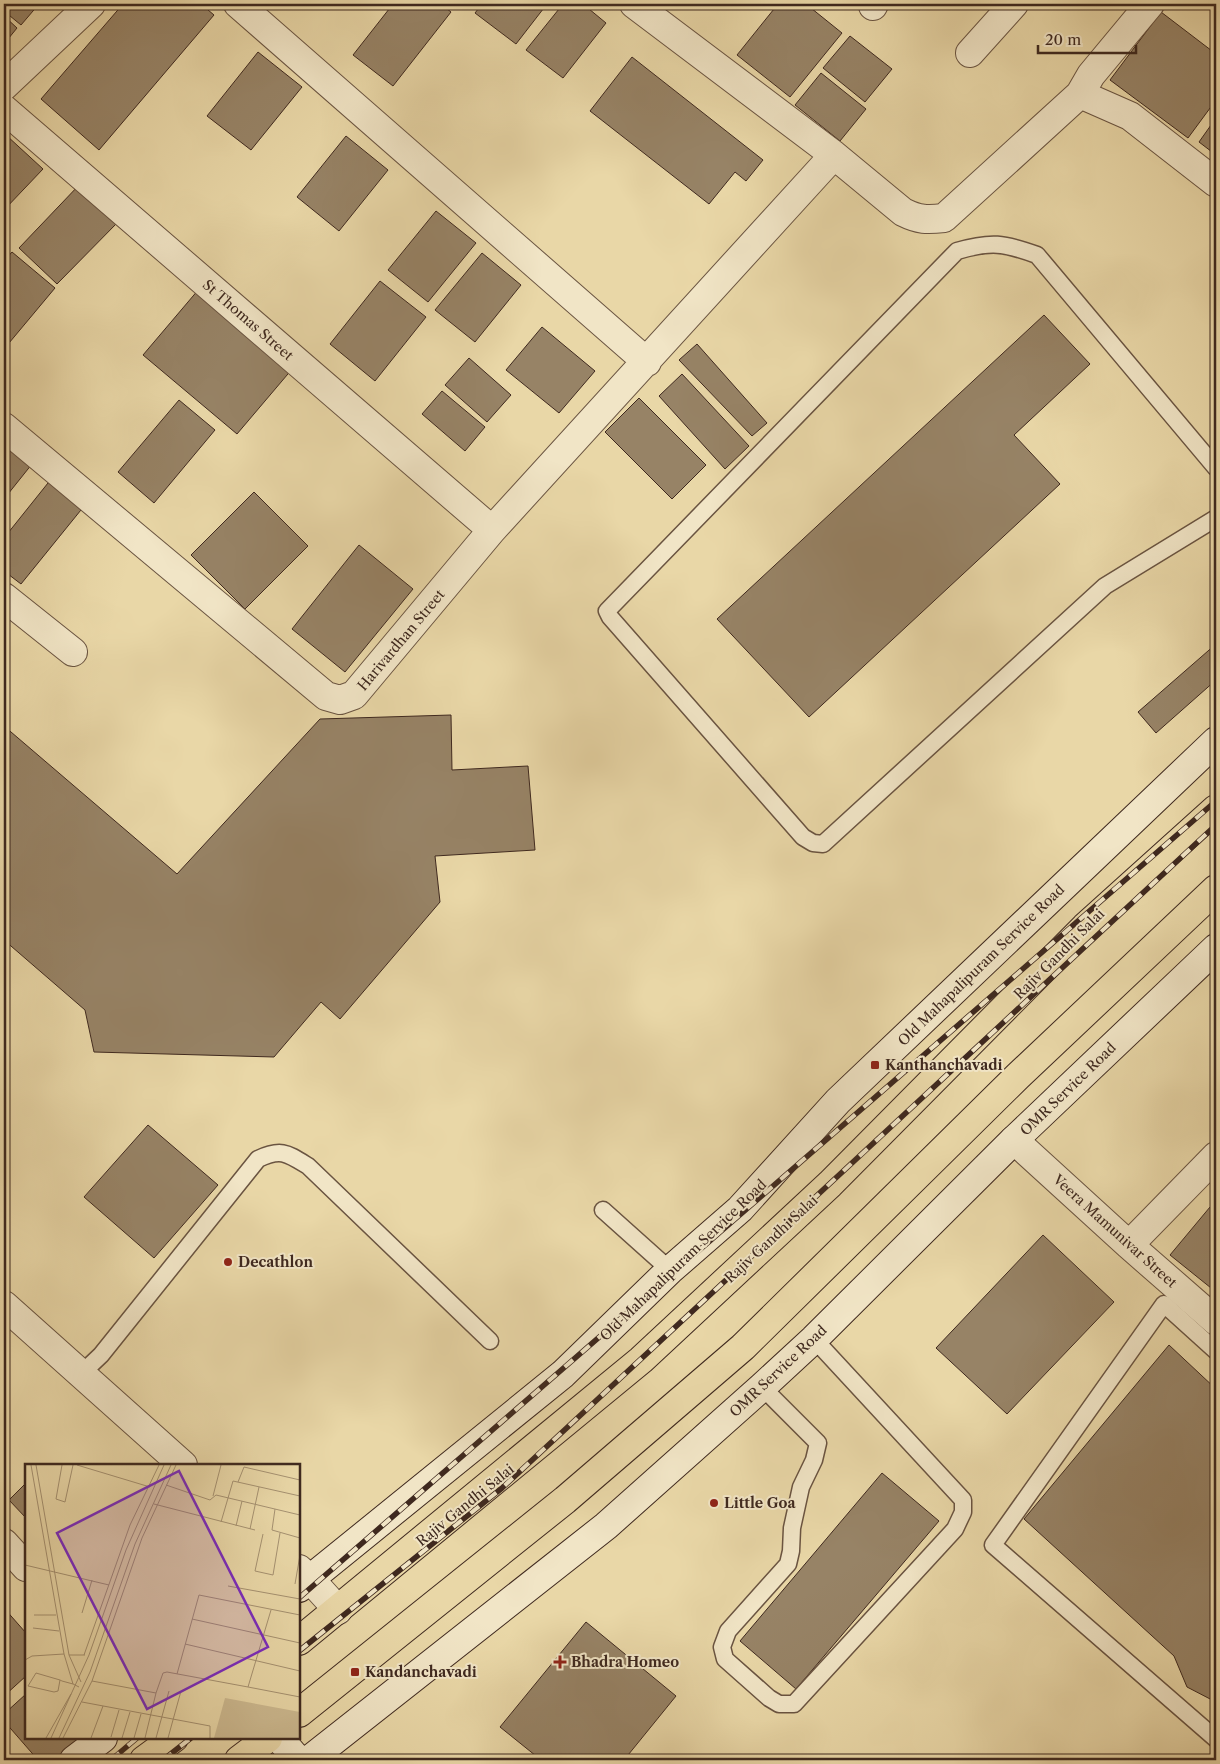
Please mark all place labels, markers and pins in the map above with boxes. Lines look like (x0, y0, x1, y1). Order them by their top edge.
place label: Kanthanchavadi (885, 1056, 1003, 1074)
marker: Kanthanchavadi (869, 1059, 881, 1071)
place label: Decathlon (238, 1253, 313, 1271)
marker: Decathlon (222, 1256, 234, 1268)
place label: Little Goa (724, 1494, 796, 1512)
marker: Little Goa (708, 1497, 720, 1509)
place label: Bhadra Homeo (571, 1653, 679, 1671)
marker: Bhadra Homeo (553, 1655, 567, 1669)
place label: Kandanchavadi (365, 1663, 477, 1681)
marker: Kandanchavadi (349, 1666, 361, 1678)

